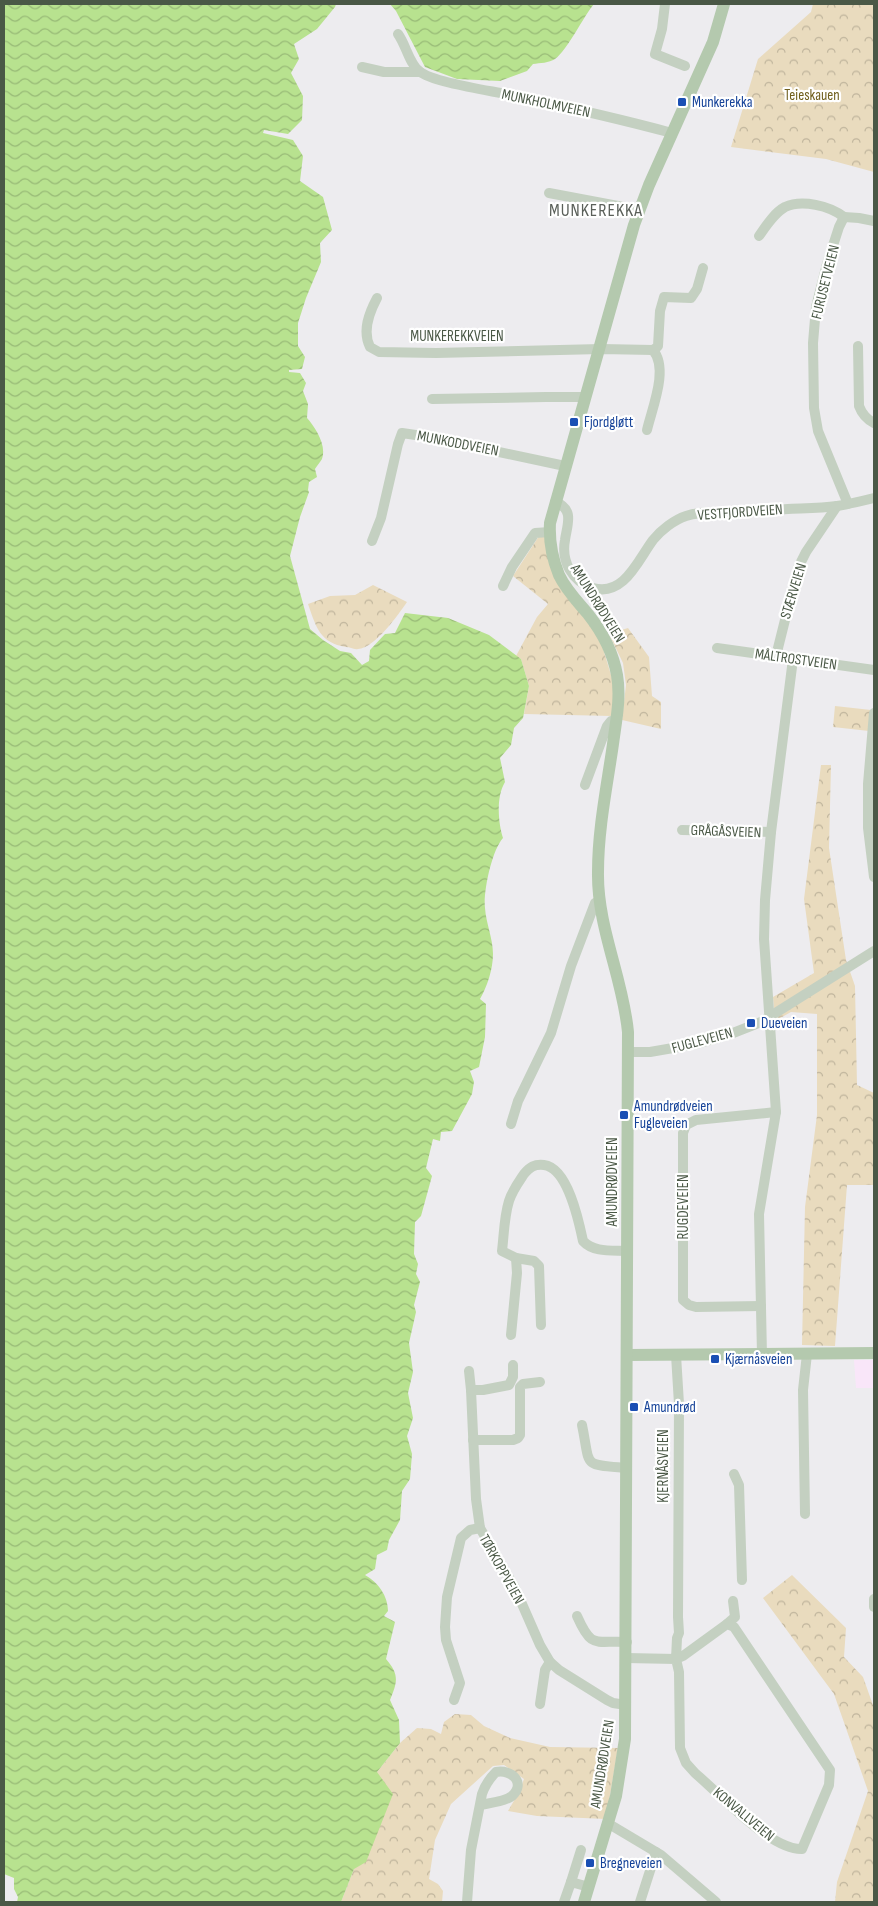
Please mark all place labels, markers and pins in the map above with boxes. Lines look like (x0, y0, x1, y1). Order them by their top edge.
place label: Munkerekka (692, 93, 753, 112)
marker: Munkerekka (676, 96, 688, 108)
place label: Fjordgløtt (584, 413, 634, 432)
marker: Fjordgløtt (568, 416, 580, 428)
place label: Dueveien (761, 1014, 808, 1033)
marker: Dueveien (745, 1017, 757, 1029)
place label: Amundrødveien Fugleveien (633, 1097, 713, 1133)
marker: Amundrødveien Fugleveien (618, 1109, 630, 1121)
place label: Kjærnåsveien (725, 1350, 792, 1369)
marker: Kjærnåsveien (709, 1353, 721, 1365)
place label: Amundrød (643, 1398, 696, 1417)
marker: Amundrød (628, 1401, 640, 1413)
place label: Bregneveien (600, 1854, 662, 1873)
marker: Bregneveien (584, 1857, 596, 1869)

